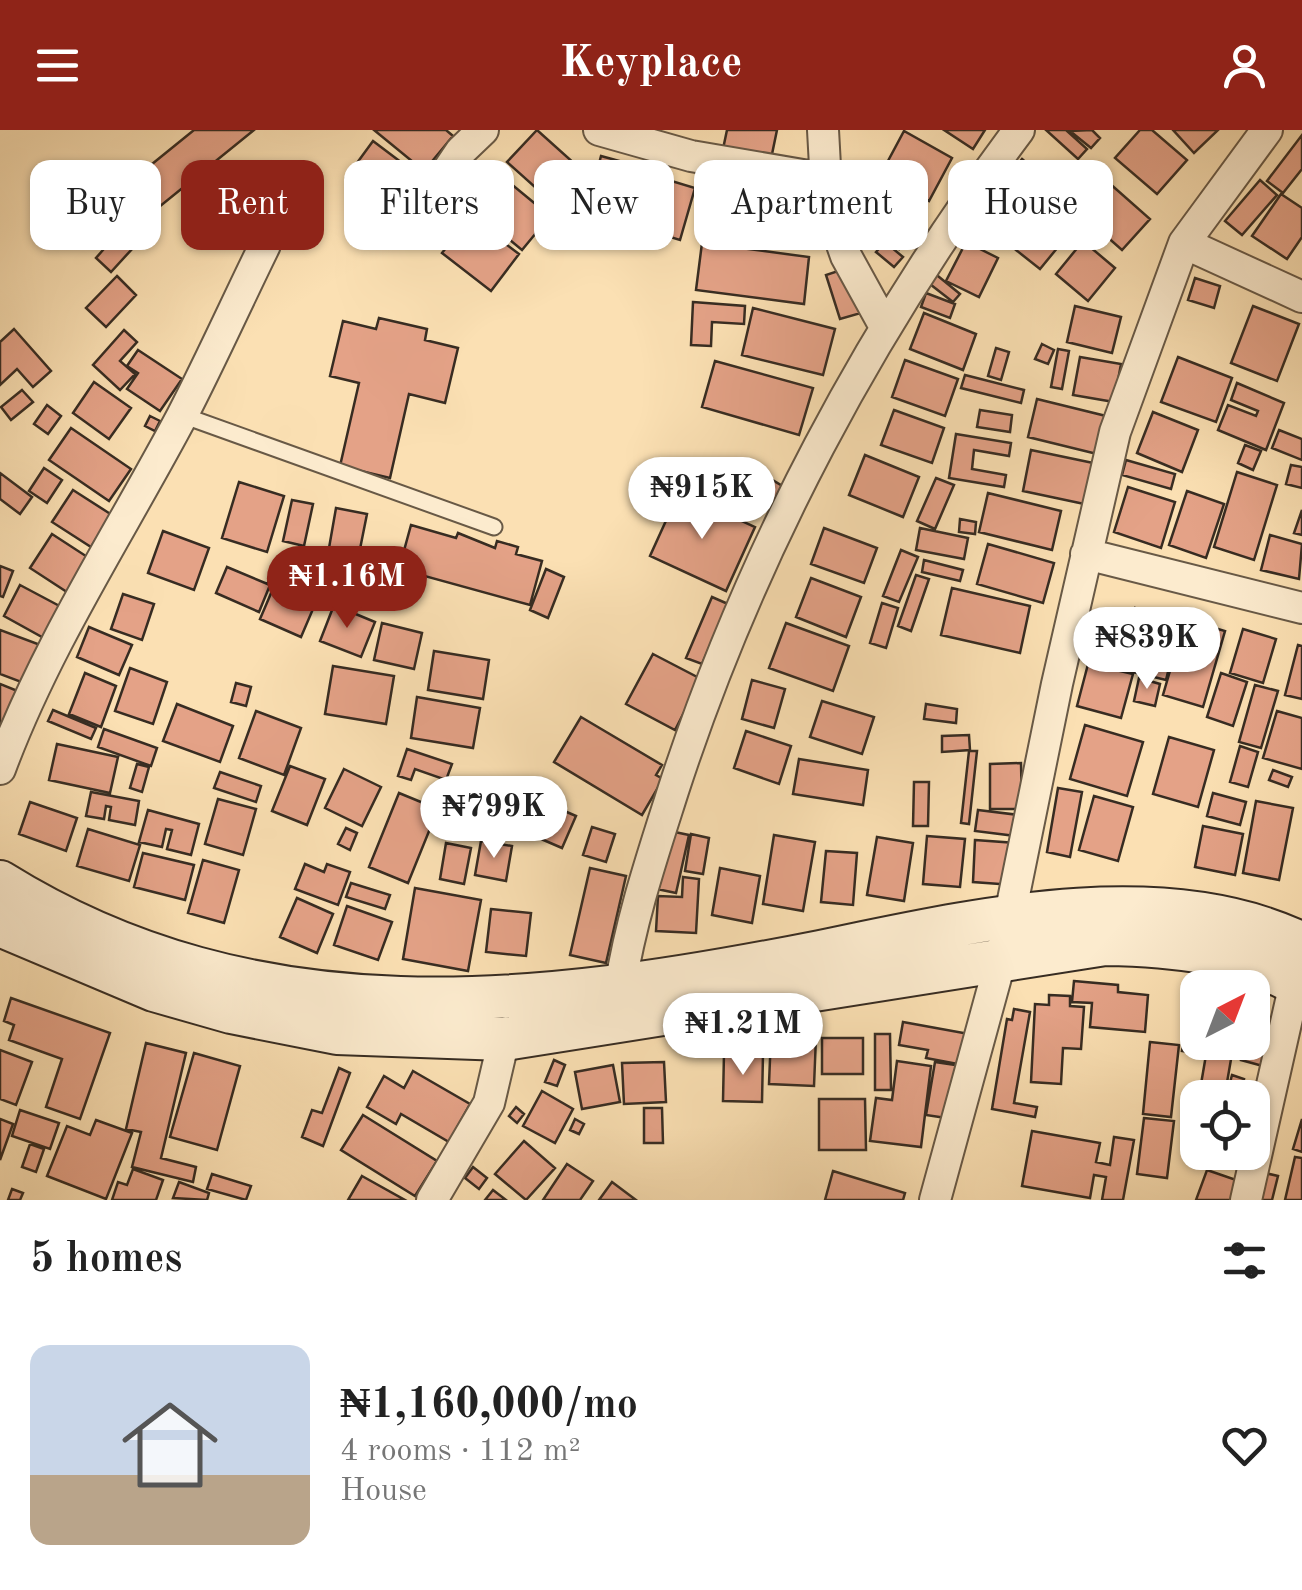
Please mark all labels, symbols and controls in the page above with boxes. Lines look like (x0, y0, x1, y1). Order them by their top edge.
icon: menu (30, 38, 85, 93)
icon: person (1217, 38, 1272, 93)
text: Keyplace (560, 42, 742, 87)
chip: Buy (30, 160, 161, 250)
chip: Rent (181, 160, 324, 250)
chip: Filters (344, 160, 514, 250)
chip: New (534, 160, 674, 250)
chip: Apartment (694, 160, 928, 250)
chip: House (948, 160, 1113, 250)
pin: ₦915K (632, 457, 772, 542)
text: ₦915K (650, 473, 754, 505)
pin: ₦1.16M (266, 546, 428, 631)
text: ₦1.16M (289, 562, 405, 594)
pin: ₦839K (1077, 607, 1217, 692)
text: ₦839K (1095, 623, 1199, 655)
pin: ₦799K (424, 776, 564, 861)
text: ₦799K (442, 792, 546, 824)
north arrow (1180, 970, 1270, 1060)
map controls (1180, 970, 1270, 1170)
pin: ₦1.21M (662, 993, 824, 1078)
text: ₦1.21M (685, 1009, 801, 1041)
button: locate (1180, 1080, 1270, 1170)
icon: filters (1217, 1233, 1272, 1288)
text: 5 homes (30, 1239, 182, 1281)
icon: home (110, 1385, 230, 1505)
text: ₦1,160,000/mo (340, 1385, 638, 1427)
icon: heart (1217, 1418, 1272, 1473)
text: 4 rooms · 112 m² (340, 1436, 581, 1468)
text: House (340, 1476, 427, 1508)

